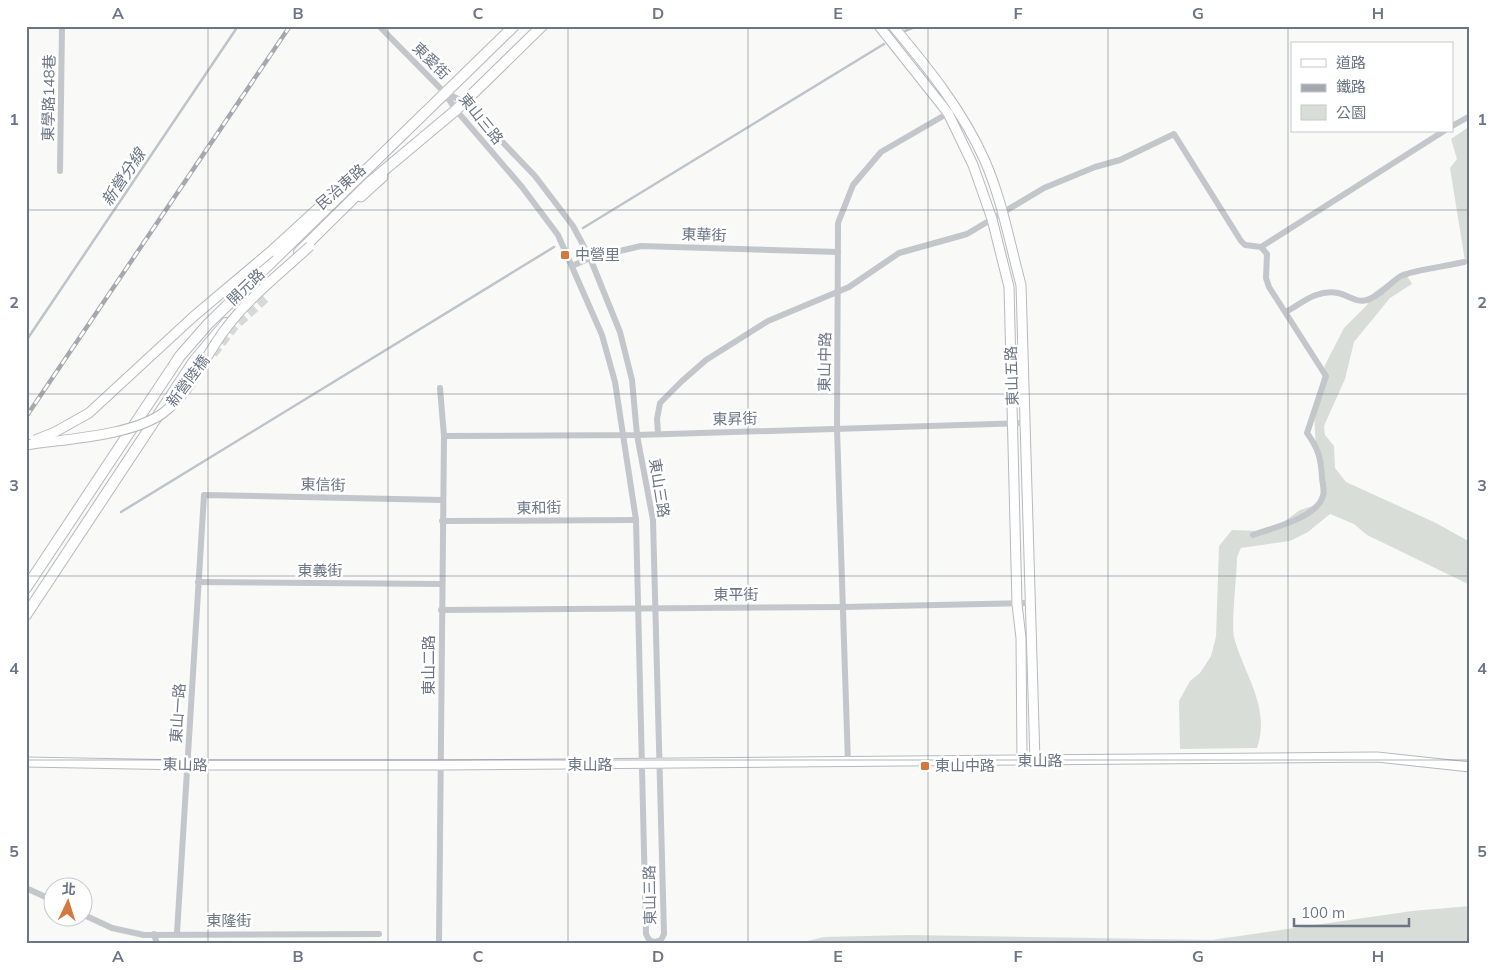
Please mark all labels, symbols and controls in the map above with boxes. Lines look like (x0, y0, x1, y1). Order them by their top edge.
text: A (112, 3, 124, 23)
text: B (292, 3, 304, 23)
text: C (473, 3, 484, 23)
text: D (652, 3, 664, 23)
text: E (833, 3, 843, 23)
text: F (1013, 3, 1023, 23)
text: G (1192, 3, 1204, 23)
text: H (1372, 3, 1384, 23)
street label: 東愛街 (409, 38, 454, 83)
legend (1291, 42, 1454, 132)
text: 道路 (1336, 53, 1366, 72)
street label: 東學路148巷 (38, 54, 59, 142)
text: 鐵路 (1336, 77, 1366, 96)
street label: 東山三路 (455, 89, 508, 148)
text: 公園 (1336, 103, 1366, 122)
text: 1 (9, 109, 19, 129)
text: 1 (1477, 109, 1487, 129)
water label: 新營分線 (97, 143, 150, 209)
street label: 民治東路 (312, 160, 370, 213)
street label: 東華街 (681, 224, 727, 245)
place label: 中營里 (575, 245, 620, 264)
marker: 中營里 (559, 249, 571, 261)
street label: 開元路 (223, 264, 268, 309)
text: 2 (9, 292, 19, 312)
text: 2 (1477, 292, 1487, 312)
street label: 東山中路 (814, 332, 835, 392)
street label: 東山五路 (1001, 346, 1022, 406)
street label: 新營陸橋 (162, 351, 213, 410)
street label: 東昇街 (712, 409, 758, 428)
street label: 東山三路 (645, 457, 674, 519)
text: 3 (9, 475, 19, 495)
street label: 東信街 (300, 475, 346, 494)
text: 3 (1477, 475, 1487, 495)
street label: 東和街 (516, 498, 562, 517)
street label: 東義街 (297, 561, 343, 580)
street label: 東平街 (713, 585, 759, 604)
street label: 東山二路 (419, 635, 438, 695)
text: 4 (9, 658, 19, 678)
text: 4 (1477, 658, 1487, 678)
street label: 東山一路 (166, 682, 189, 744)
street label: 東山路 (1017, 751, 1063, 770)
street label: 東山路 (162, 755, 208, 774)
street label: 東山路 (567, 755, 613, 774)
place label: 東山中路 (935, 756, 995, 775)
marker: 東山中路 (919, 760, 931, 772)
text: 5 (9, 841, 19, 861)
text: 5 (1477, 841, 1487, 861)
street label: 東山三路 (639, 865, 660, 925)
north arrow (42, 878, 92, 928)
text: 北 (61, 880, 77, 898)
scale bar (1294, 895, 1408, 927)
text: 100 m (1301, 903, 1345, 922)
street label: 東隆街 (206, 911, 252, 930)
text: A (112, 946, 124, 966)
text: B (292, 946, 304, 966)
text: C (473, 946, 484, 966)
text: D (652, 946, 664, 966)
text: E (833, 946, 843, 966)
text: F (1013, 946, 1023, 966)
text: G (1192, 946, 1204, 966)
text: H (1372, 946, 1384, 966)

